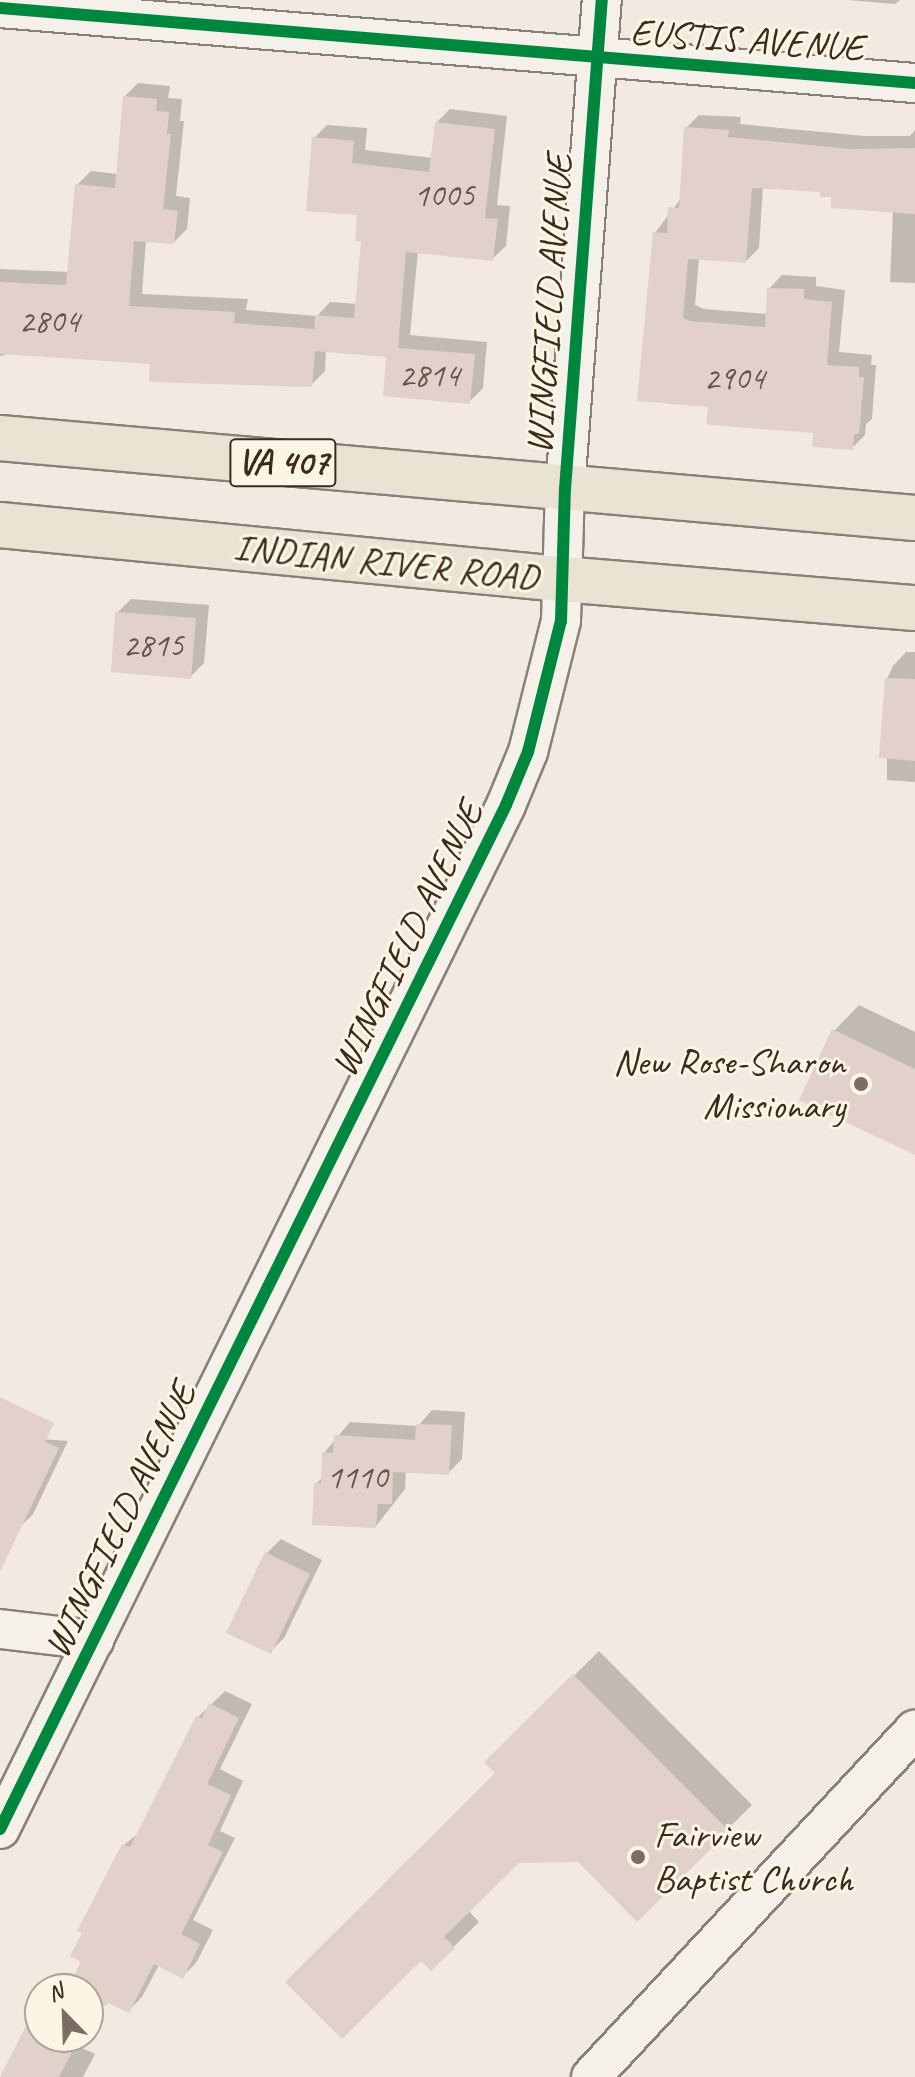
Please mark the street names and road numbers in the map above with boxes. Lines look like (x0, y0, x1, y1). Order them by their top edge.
street label: EUSTIS AVENUE (629, 9, 865, 71)
street label: WINGFIELD AVENUE (516, 153, 582, 455)
road number: VA 407 (229, 431, 337, 495)
street label: INDIAN RIVER ROAD (232, 523, 540, 601)
street label: WINGFIELD AVENUE (321, 794, 493, 1084)
street label: WINGFIELD AVENUE (34, 1375, 206, 1665)

